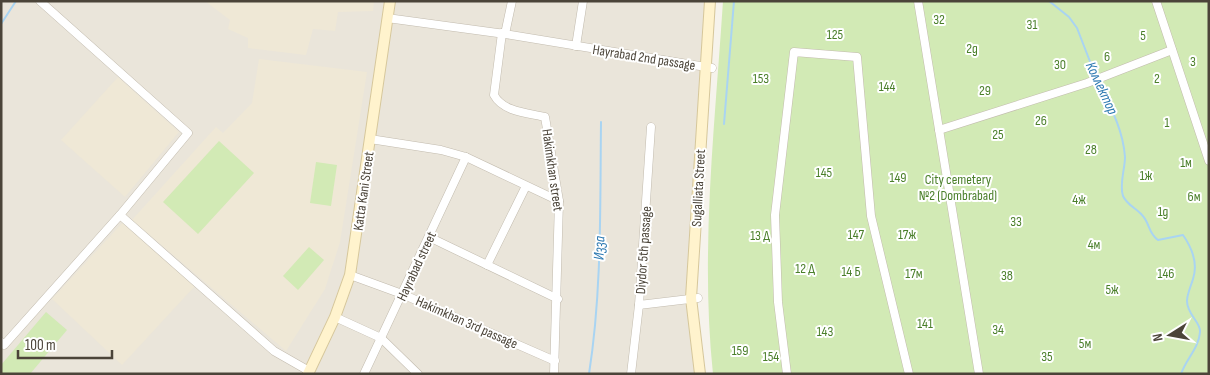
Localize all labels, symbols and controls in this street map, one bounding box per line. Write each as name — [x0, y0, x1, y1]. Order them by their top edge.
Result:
park label: 32 — [933, 11, 945, 28]
park label: 31 — [1027, 16, 1037, 33]
park label: 125 — [827, 26, 844, 43]
park label: 5 — [1140, 27, 1146, 44]
park label: 2д — [966, 40, 978, 57]
street label: Hayrаbаd 2nd passage — [591, 41, 697, 74]
park label: 6 — [1104, 48, 1110, 65]
park label: 3 — [1190, 53, 1196, 70]
park label: 30 — [1054, 56, 1066, 73]
water label: Коллектор — [1081, 59, 1122, 118]
park label: 153 — [753, 70, 769, 87]
park label: 2 — [1154, 70, 1160, 87]
park label: 144 — [879, 78, 895, 95]
park label: 29 — [979, 82, 991, 99]
park label: 26 — [1035, 112, 1047, 129]
park label: 1 — [1165, 114, 1170, 131]
park label: 25 — [992, 126, 1004, 143]
street label: Hakimkhаn street — [538, 128, 567, 212]
park label: 28 — [1085, 141, 1097, 158]
street label: Sugalliata Street — [688, 149, 709, 227]
street label: Katta Kani Street — [350, 150, 377, 232]
park label: 1м — [1180, 154, 1192, 171]
park label: 145 — [816, 164, 833, 181]
park label: 1ж — [1140, 167, 1153, 184]
park label: 149 — [890, 169, 906, 186]
park label: City cemetery №2 (Dombrabad) — [919, 171, 997, 204]
park label: 6м — [1188, 188, 1201, 205]
park label: 4ж — [1072, 191, 1086, 208]
park label: 1д — [1158, 203, 1168, 220]
street label: Diydor 5th passage — [632, 205, 655, 295]
park label: 33 — [1010, 213, 1022, 230]
park label: 147 — [848, 226, 865, 243]
park label: 17ж — [898, 226, 916, 243]
park label: 13 Д — [750, 227, 770, 244]
street label: Hayrabad street — [393, 229, 440, 304]
water label: Изза — [590, 236, 609, 260]
park label: 4м — [1088, 236, 1101, 253]
park label: 12 Д — [795, 260, 815, 277]
park label: 14 Б — [841, 263, 861, 280]
park label: 17м — [905, 265, 923, 282]
park label: 146 — [1158, 265, 1174, 282]
park label: 38 — [1001, 267, 1013, 284]
park label: 5ж — [1105, 281, 1119, 298]
street label: Hakimkhаn 3rd passage — [413, 292, 520, 353]
north arrow — [1145, 310, 1195, 360]
park label: 141 — [917, 315, 933, 332]
park label: 34 — [992, 321, 1004, 338]
park label: 143 — [817, 323, 833, 340]
scale bar — [18, 328, 111, 360]
text: N — [1149, 332, 1167, 343]
park label: 5м — [1079, 335, 1091, 352]
text: 100 m — [25, 336, 56, 355]
park label: 159 — [732, 342, 748, 359]
park label: 154 — [763, 348, 779, 365]
park label: 35 — [1041, 348, 1053, 365]

